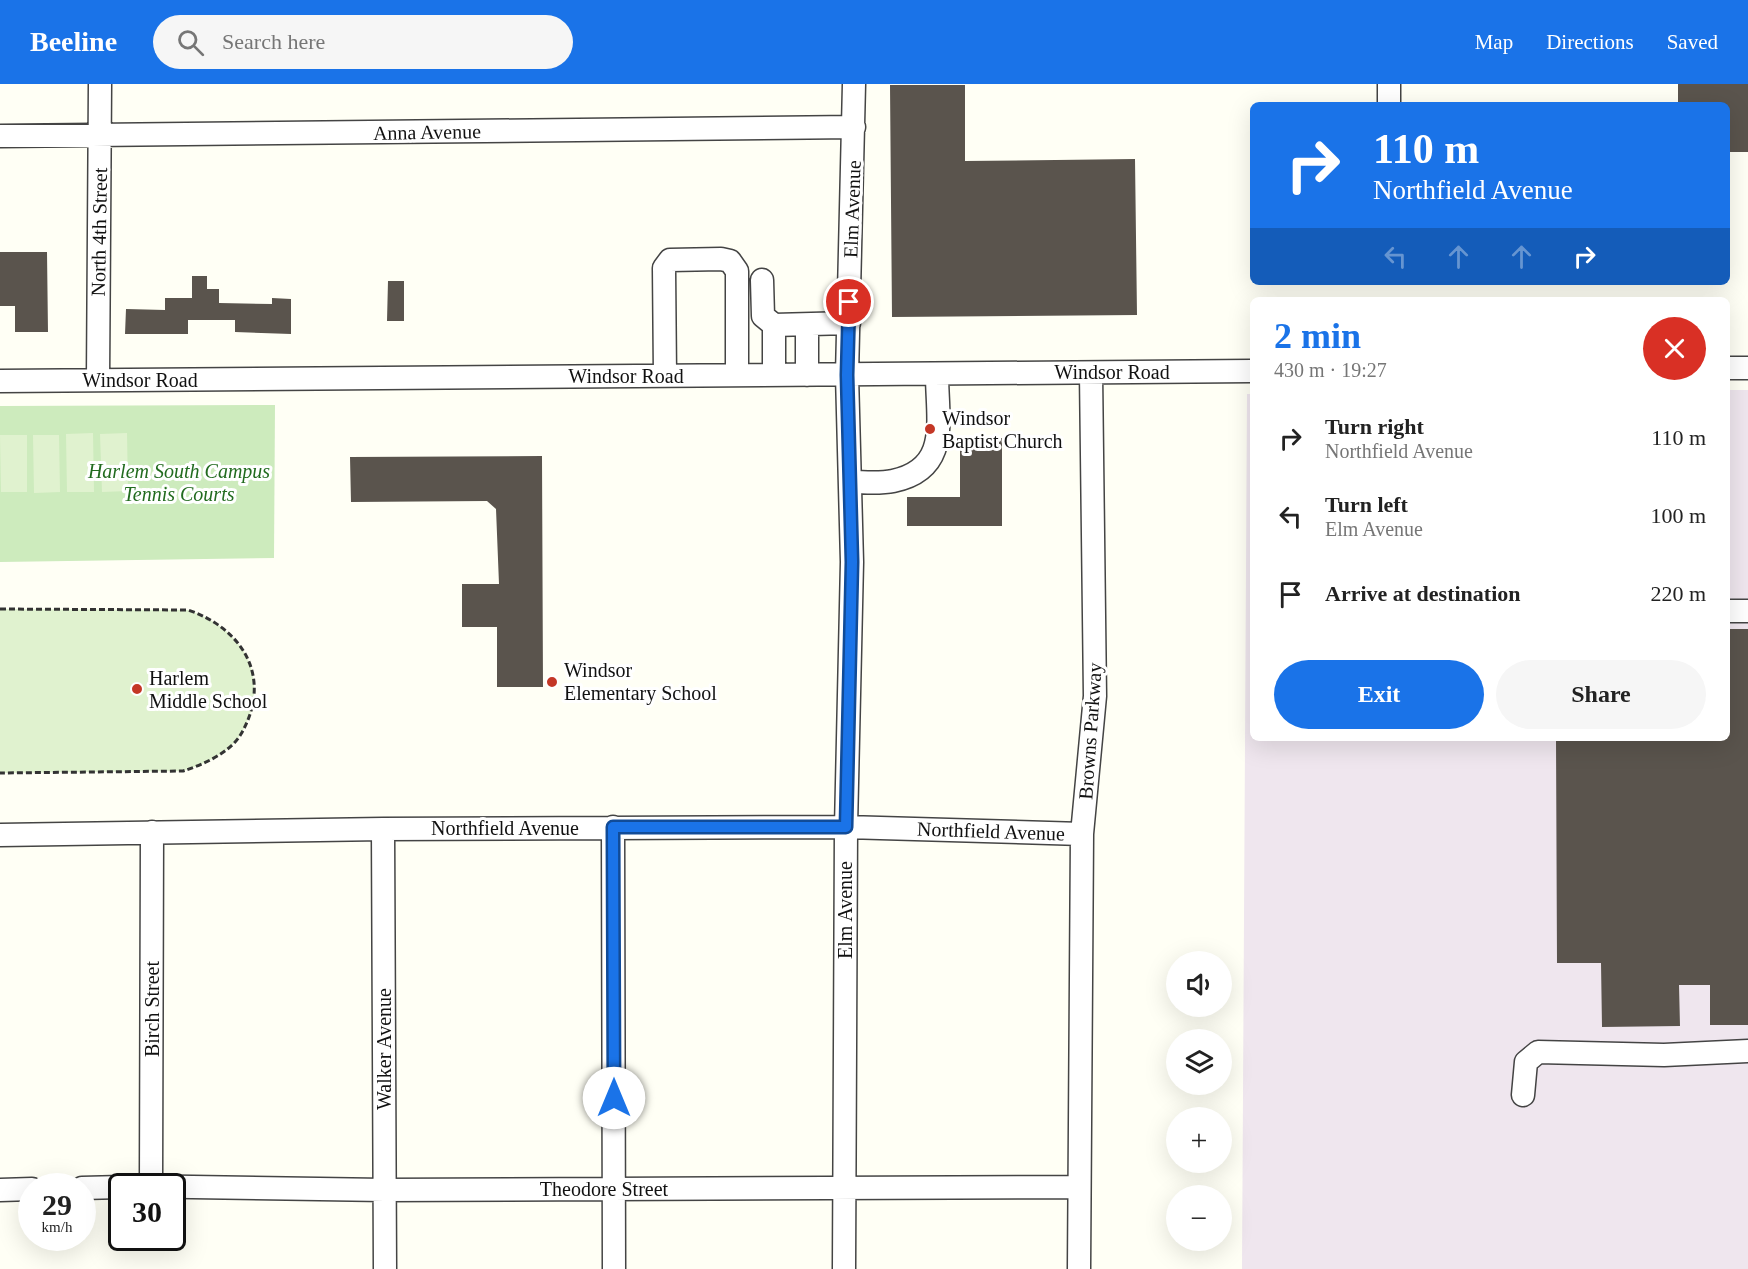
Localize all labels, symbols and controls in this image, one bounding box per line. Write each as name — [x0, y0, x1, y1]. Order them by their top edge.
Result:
search box — [153, 15, 573, 69]
text: Beeline — [30, 26, 117, 57]
icon: search — [174, 26, 207, 59]
text: Search here — [222, 29, 325, 54]
text: Map — [1475, 30, 1513, 54]
text: Directions — [1546, 30, 1634, 54]
text: Saved — [1667, 30, 1718, 54]
street label: Anna Avenue — [373, 120, 481, 144]
icon: right — [1274, 126, 1352, 204]
text: 110 m — [1373, 126, 1479, 172]
street label: Elm Avenue — [839, 160, 865, 258]
street label: North 4th Street — [87, 167, 111, 297]
text: Northfield Avenue — [1373, 175, 1573, 205]
icon: left — [1379, 240, 1412, 273]
icon: ahead — [1442, 240, 1475, 273]
icon: ahead — [1505, 240, 1538, 273]
icon: right — [1568, 240, 1601, 273]
pin — [823, 276, 874, 327]
icon: arrive — [832, 285, 865, 318]
text: 2 min — [1274, 316, 1361, 356]
button: close — [1643, 317, 1706, 380]
text: 430 m · 19:27 — [1274, 359, 1387, 381]
street label: Windsor Road — [1054, 361, 1170, 383]
street label: Windsor Road — [568, 365, 684, 387]
street label: Windsor Road — [82, 369, 198, 391]
place label: Windsor Baptist Church — [942, 407, 1063, 453]
text: Turn right — [1325, 414, 1424, 439]
marker: Windsor Baptist Church — [923, 422, 937, 436]
icon: right — [1274, 422, 1307, 455]
text: 110 m — [1651, 425, 1706, 450]
text: Northfield Avenue — [1325, 440, 1473, 462]
park label: Harlem South Campus Tennis Courts — [87, 460, 270, 505]
text: Turn left — [1325, 492, 1408, 517]
icon: left — [1274, 500, 1307, 533]
text: 100 m — [1650, 503, 1706, 528]
text: Elm Avenue — [1325, 518, 1423, 540]
icon: arrive — [1274, 578, 1307, 611]
text: Arrive at destination — [1325, 581, 1521, 606]
text: 220 m — [1650, 581, 1706, 606]
place label: Windsor Elementary School — [564, 659, 717, 705]
button: Exit — [1274, 660, 1484, 729]
button: Share — [1496, 660, 1706, 729]
street label: Browns Parkway — [1074, 662, 1107, 800]
place label: Harlem Middle School — [149, 667, 268, 712]
marker: Windsor Elementary School — [545, 675, 559, 689]
marker: Harlem Middle School — [130, 682, 144, 696]
street label: Northfield Avenue — [431, 817, 579, 839]
street label: Northfield Avenue — [917, 817, 1065, 845]
street label: Elm Avenue — [834, 861, 856, 959]
map controls — [1166, 951, 1232, 1251]
button: sound — [1166, 951, 1232, 1017]
street label: Birch Street — [141, 961, 163, 1057]
street label: Walker Avenue — [373, 988, 395, 1110]
button: layers — [1166, 1029, 1232, 1095]
position arrow — [582, 1066, 646, 1130]
button: + — [1166, 1107, 1232, 1173]
speed limit sign: 30 — [108, 1173, 186, 1251]
street label: Theodore Street — [540, 1178, 669, 1200]
button: − — [1166, 1185, 1232, 1251]
text: 29 — [42, 1188, 72, 1221]
text: km/h — [42, 1219, 72, 1235]

